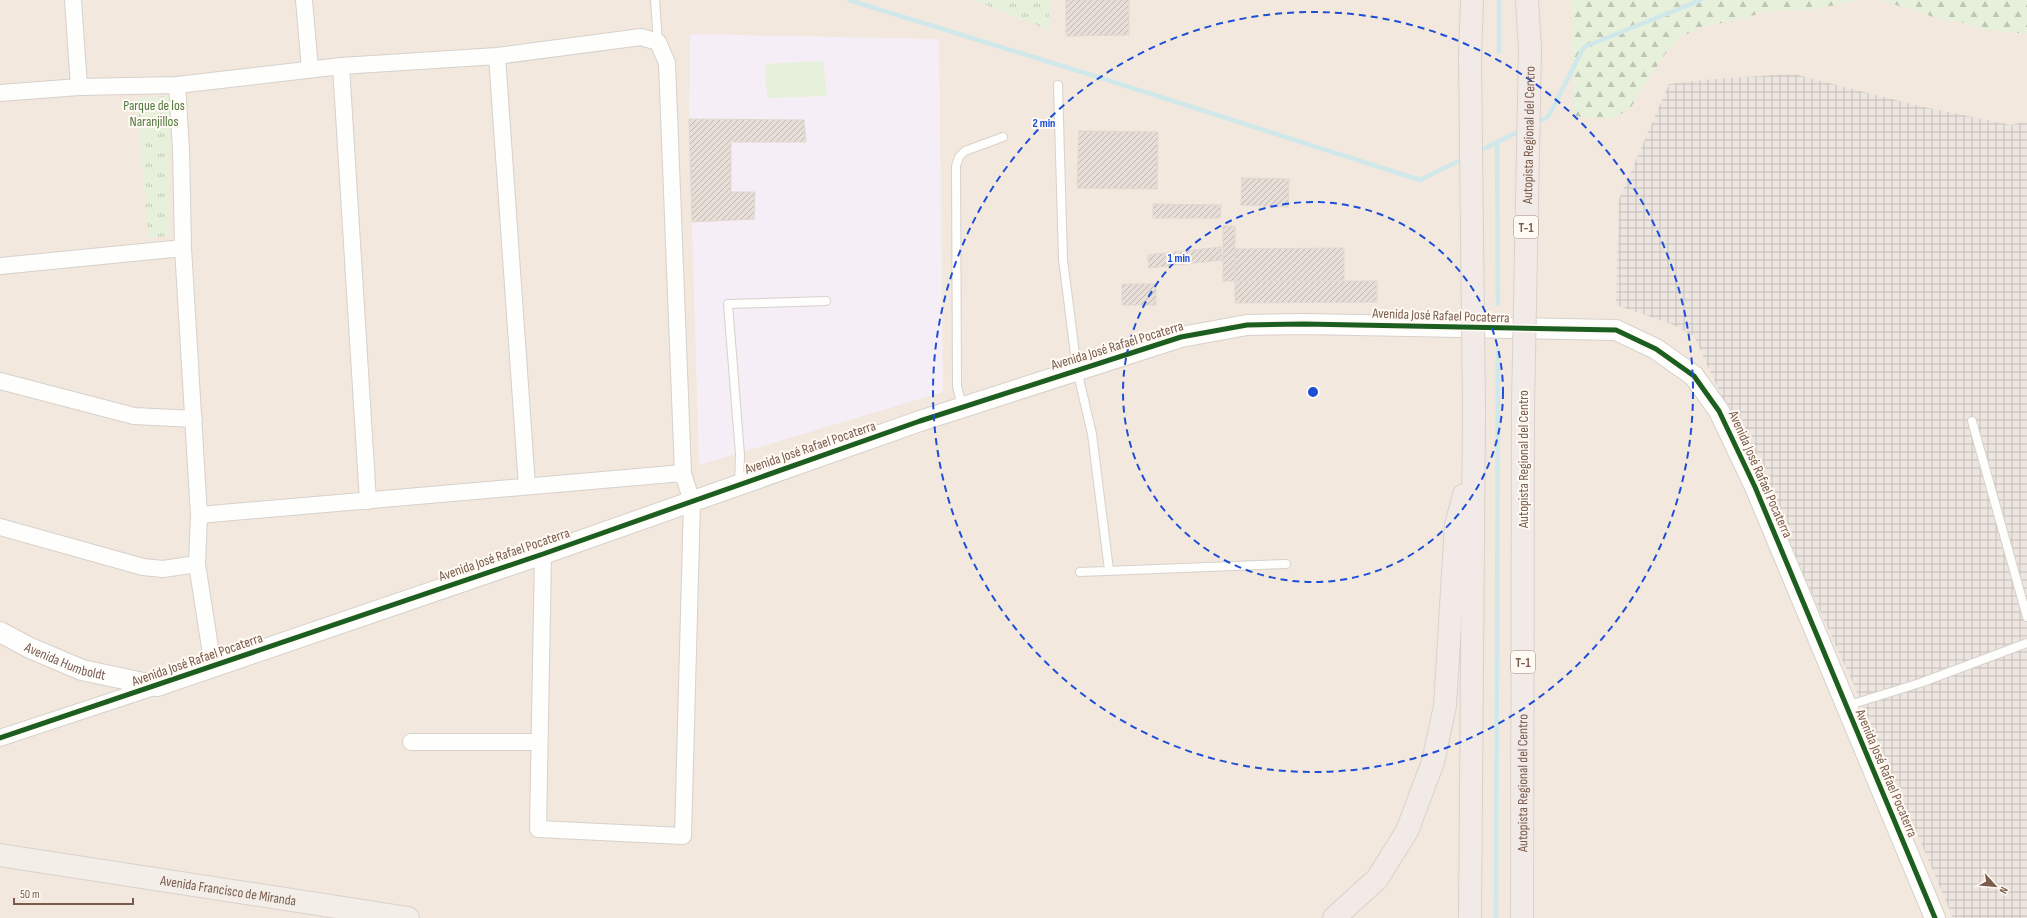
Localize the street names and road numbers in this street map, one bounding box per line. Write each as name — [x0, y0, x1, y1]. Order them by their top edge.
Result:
street label: Autopista Regional del Centro — [1519, 66, 1539, 205]
road number: T-1 — [1514, 216, 1538, 238]
street label: Avenida José Rafael Pocaterra — [1371, 305, 1510, 326]
street label: Avenida José Rafael Pocaterra — [1048, 317, 1185, 374]
street label: Autopista Regional del Centro — [1515, 390, 1532, 529]
street label: Avenida José Rafael Pocaterra — [1724, 407, 1796, 540]
street label: Avenida José Rafael Pocaterra — [742, 417, 878, 478]
street label: Avenida José Rafael Pocaterra — [436, 524, 572, 585]
street label: Avenida José Rafael Pocaterra — [129, 629, 265, 690]
street label: Avenida Humboldt — [21, 638, 107, 684]
road number: T-1 — [1511, 651, 1535, 673]
street label: Avenida José Rafael Pocaterra — [1851, 706, 1921, 840]
street label: Autopista Regional del Centro — [1514, 714, 1531, 853]
street label: Avenida Francisco de Miranda — [158, 872, 297, 910]

